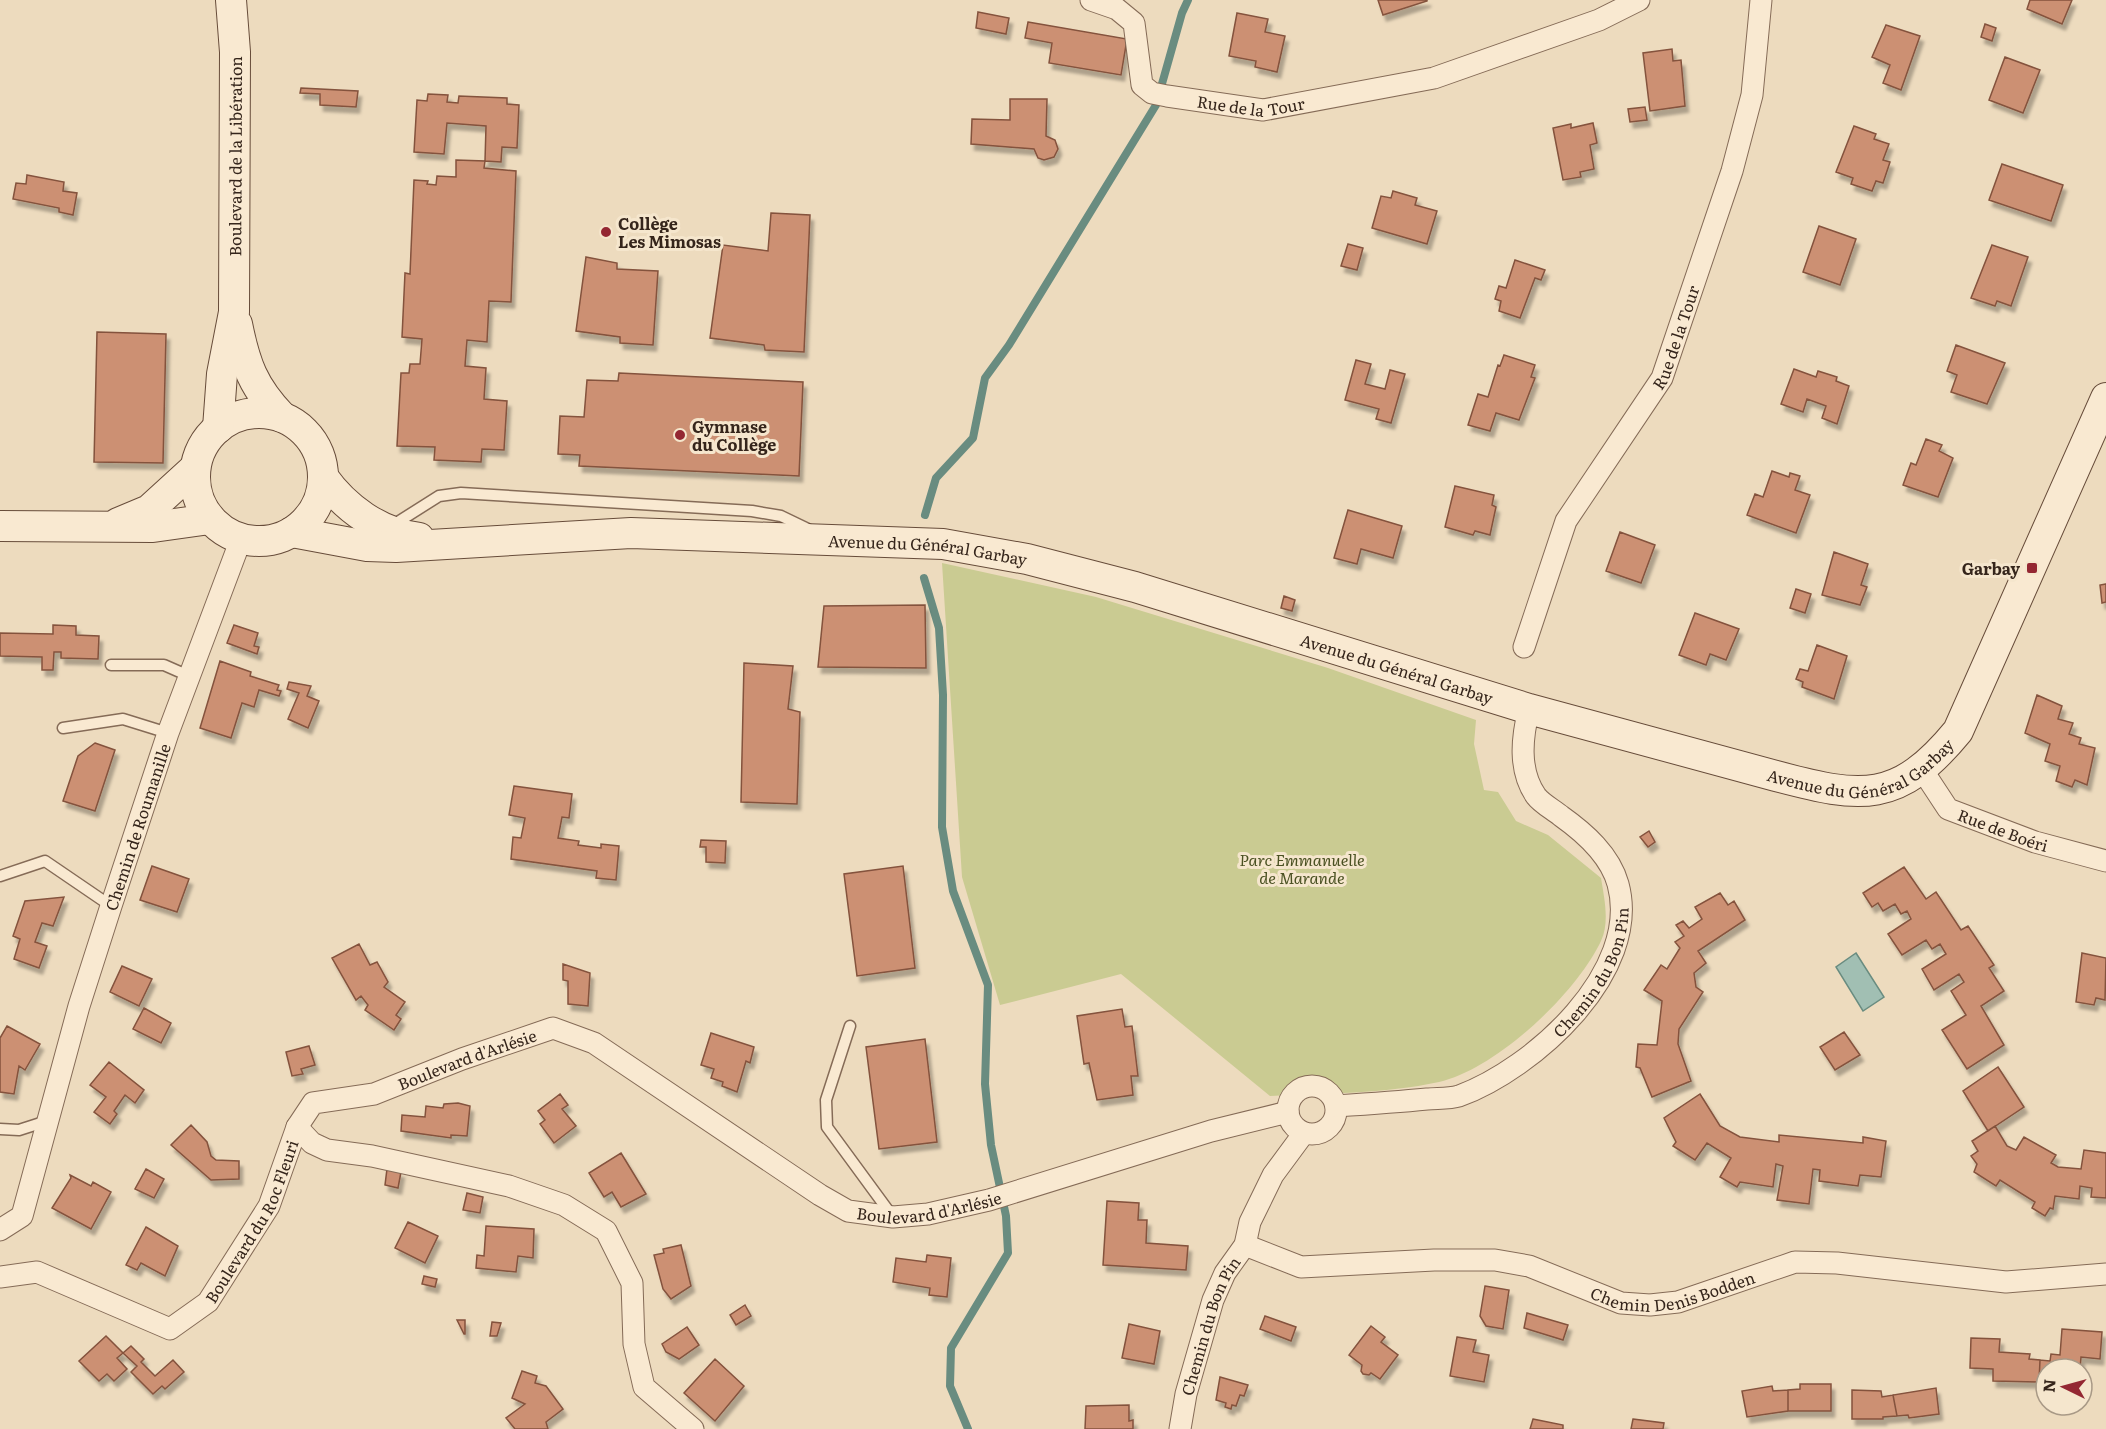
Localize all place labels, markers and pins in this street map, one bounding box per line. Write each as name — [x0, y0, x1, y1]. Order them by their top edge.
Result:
place label: Collège Les Mimosas — [618, 211, 721, 253]
marker: Collège Les Mimosas — [599, 225, 613, 239]
place label: Gymnase du Collège — [692, 414, 776, 456]
marker: Gymnase du Collège — [673, 428, 687, 442]
place label: Garbay — [1962, 556, 2020, 580]
marker: Garbay — [2025, 561, 2039, 575]

